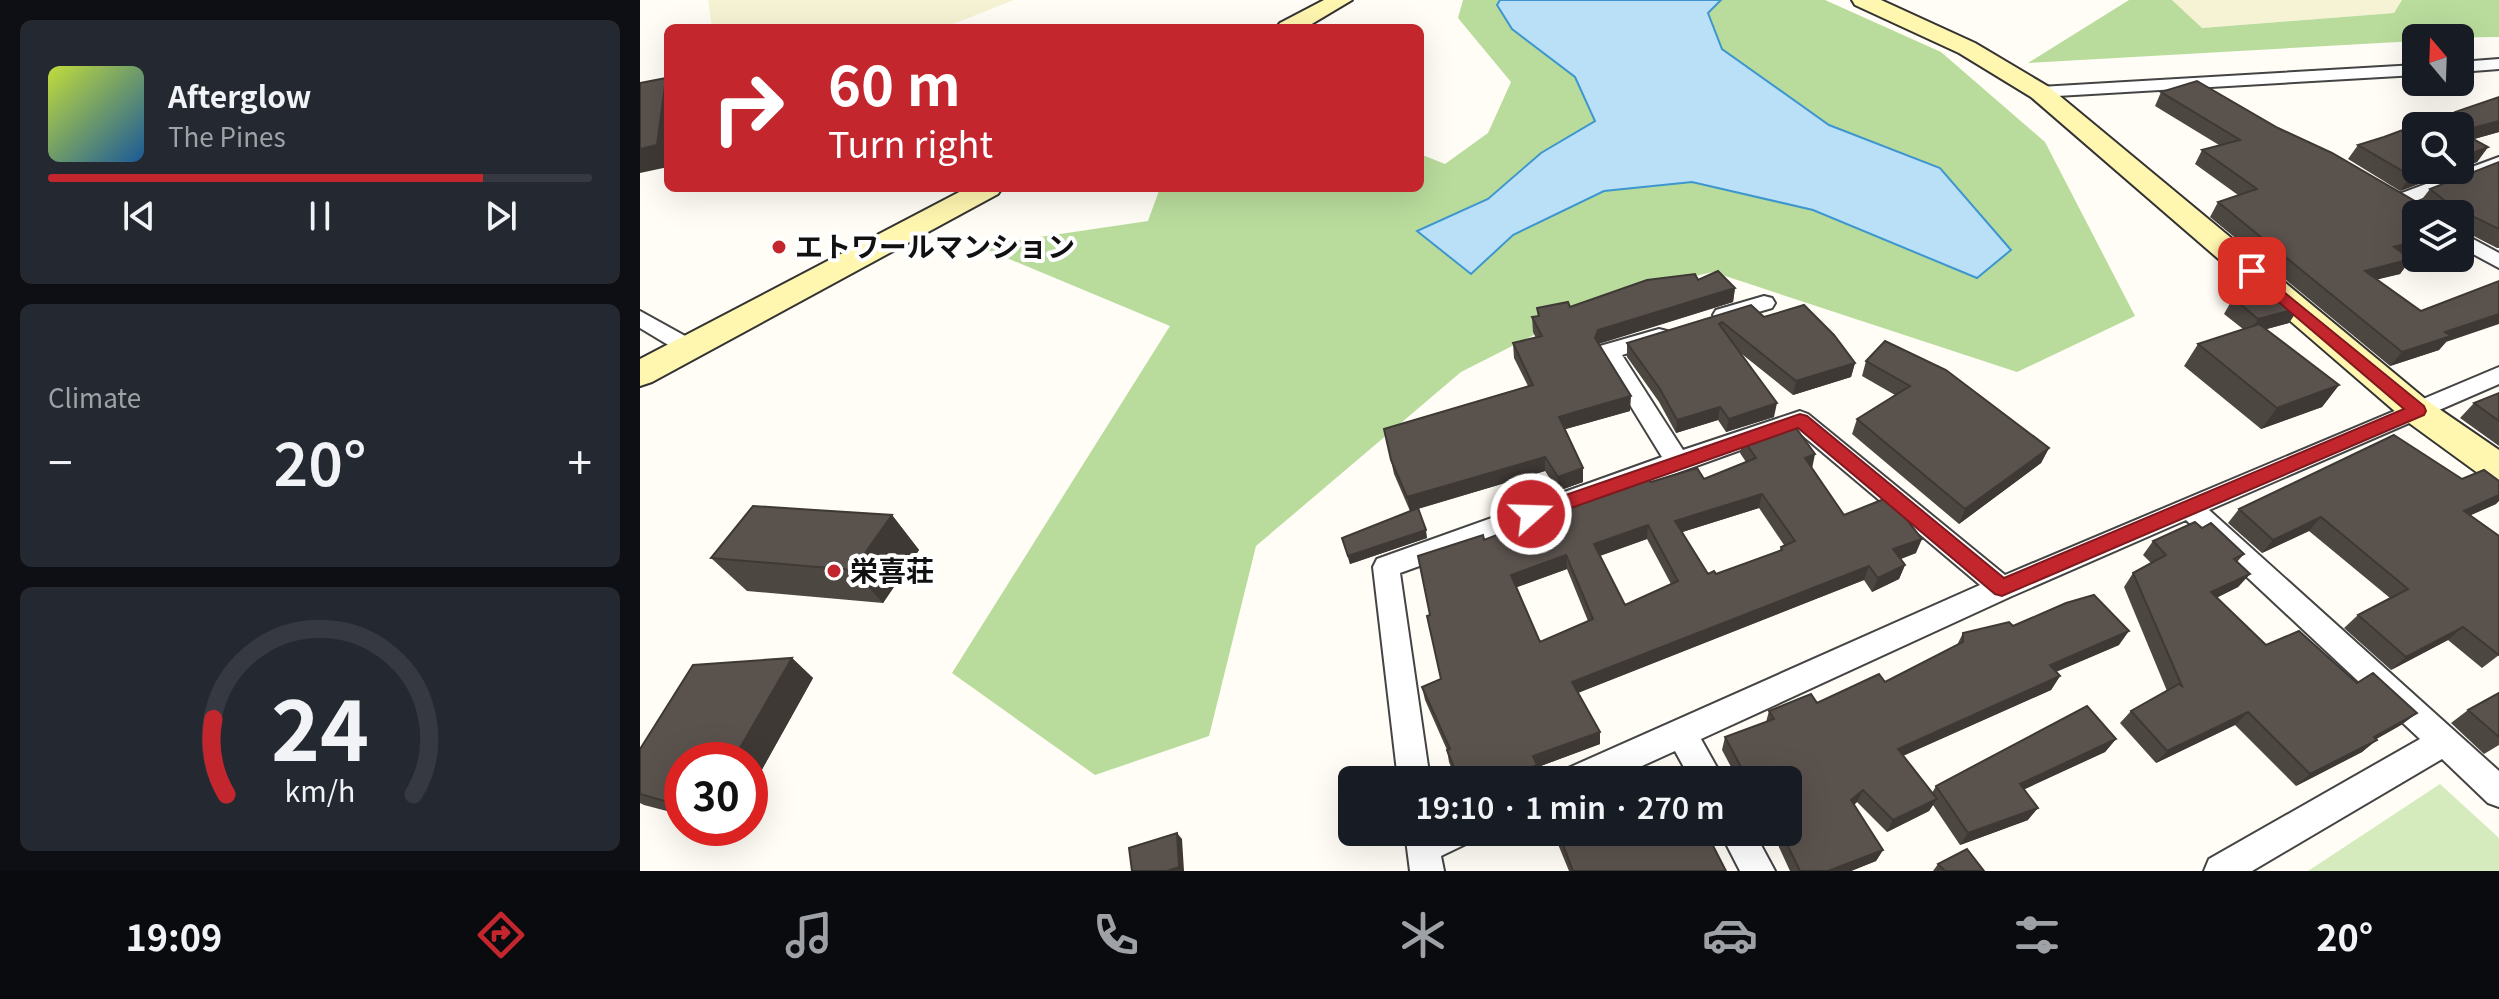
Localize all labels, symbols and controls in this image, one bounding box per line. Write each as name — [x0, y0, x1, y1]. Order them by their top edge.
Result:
north arrow — [2402, 24, 2474, 96]
map controls — [2402, 24, 2474, 272]
text: 60 m — [828, 41, 961, 122]
icon: right — [696, 56, 800, 160]
text: Afterglow — [168, 73, 311, 117]
button: search — [2402, 112, 2474, 184]
text: Turn right — [828, 116, 993, 168]
text: The Pines — [168, 117, 286, 154]
icon: previous — [117, 194, 161, 238]
icon: pause — [298, 194, 342, 238]
icon: next — [479, 194, 523, 238]
button: layers — [2402, 200, 2474, 272]
place label: エトワールマンション — [795, 225, 1075, 265]
pin — [2218, 237, 2286, 305]
marker: エトワールマンション — [770, 238, 788, 256]
icon: arrive — [2230, 249, 2274, 293]
text: Climate — [48, 378, 141, 415]
text: 20° — [273, 416, 367, 503]
text: − — [48, 428, 72, 492]
text: + — [568, 428, 592, 492]
position arrow — [1489, 472, 1573, 556]
place label: 栄喜荘 — [850, 549, 934, 589]
marker: 栄喜荘 — [825, 562, 843, 580]
text: 24 — [271, 664, 369, 785]
speed limit sign: 30 — [664, 742, 768, 846]
text: km/h — [285, 769, 355, 810]
text: 19:10 · 1 min · 270 m — [1415, 784, 1725, 828]
icon: directions — [473, 907, 529, 963]
icon: music — [781, 907, 837, 963]
icon: phone — [1088, 907, 1144, 963]
icon: climate — [1395, 907, 1451, 963]
icon: car — [1702, 907, 1758, 963]
icon: filters — [2009, 907, 2065, 963]
text: 19:09 — [126, 909, 222, 961]
text: 20° — [2316, 909, 2373, 961]

